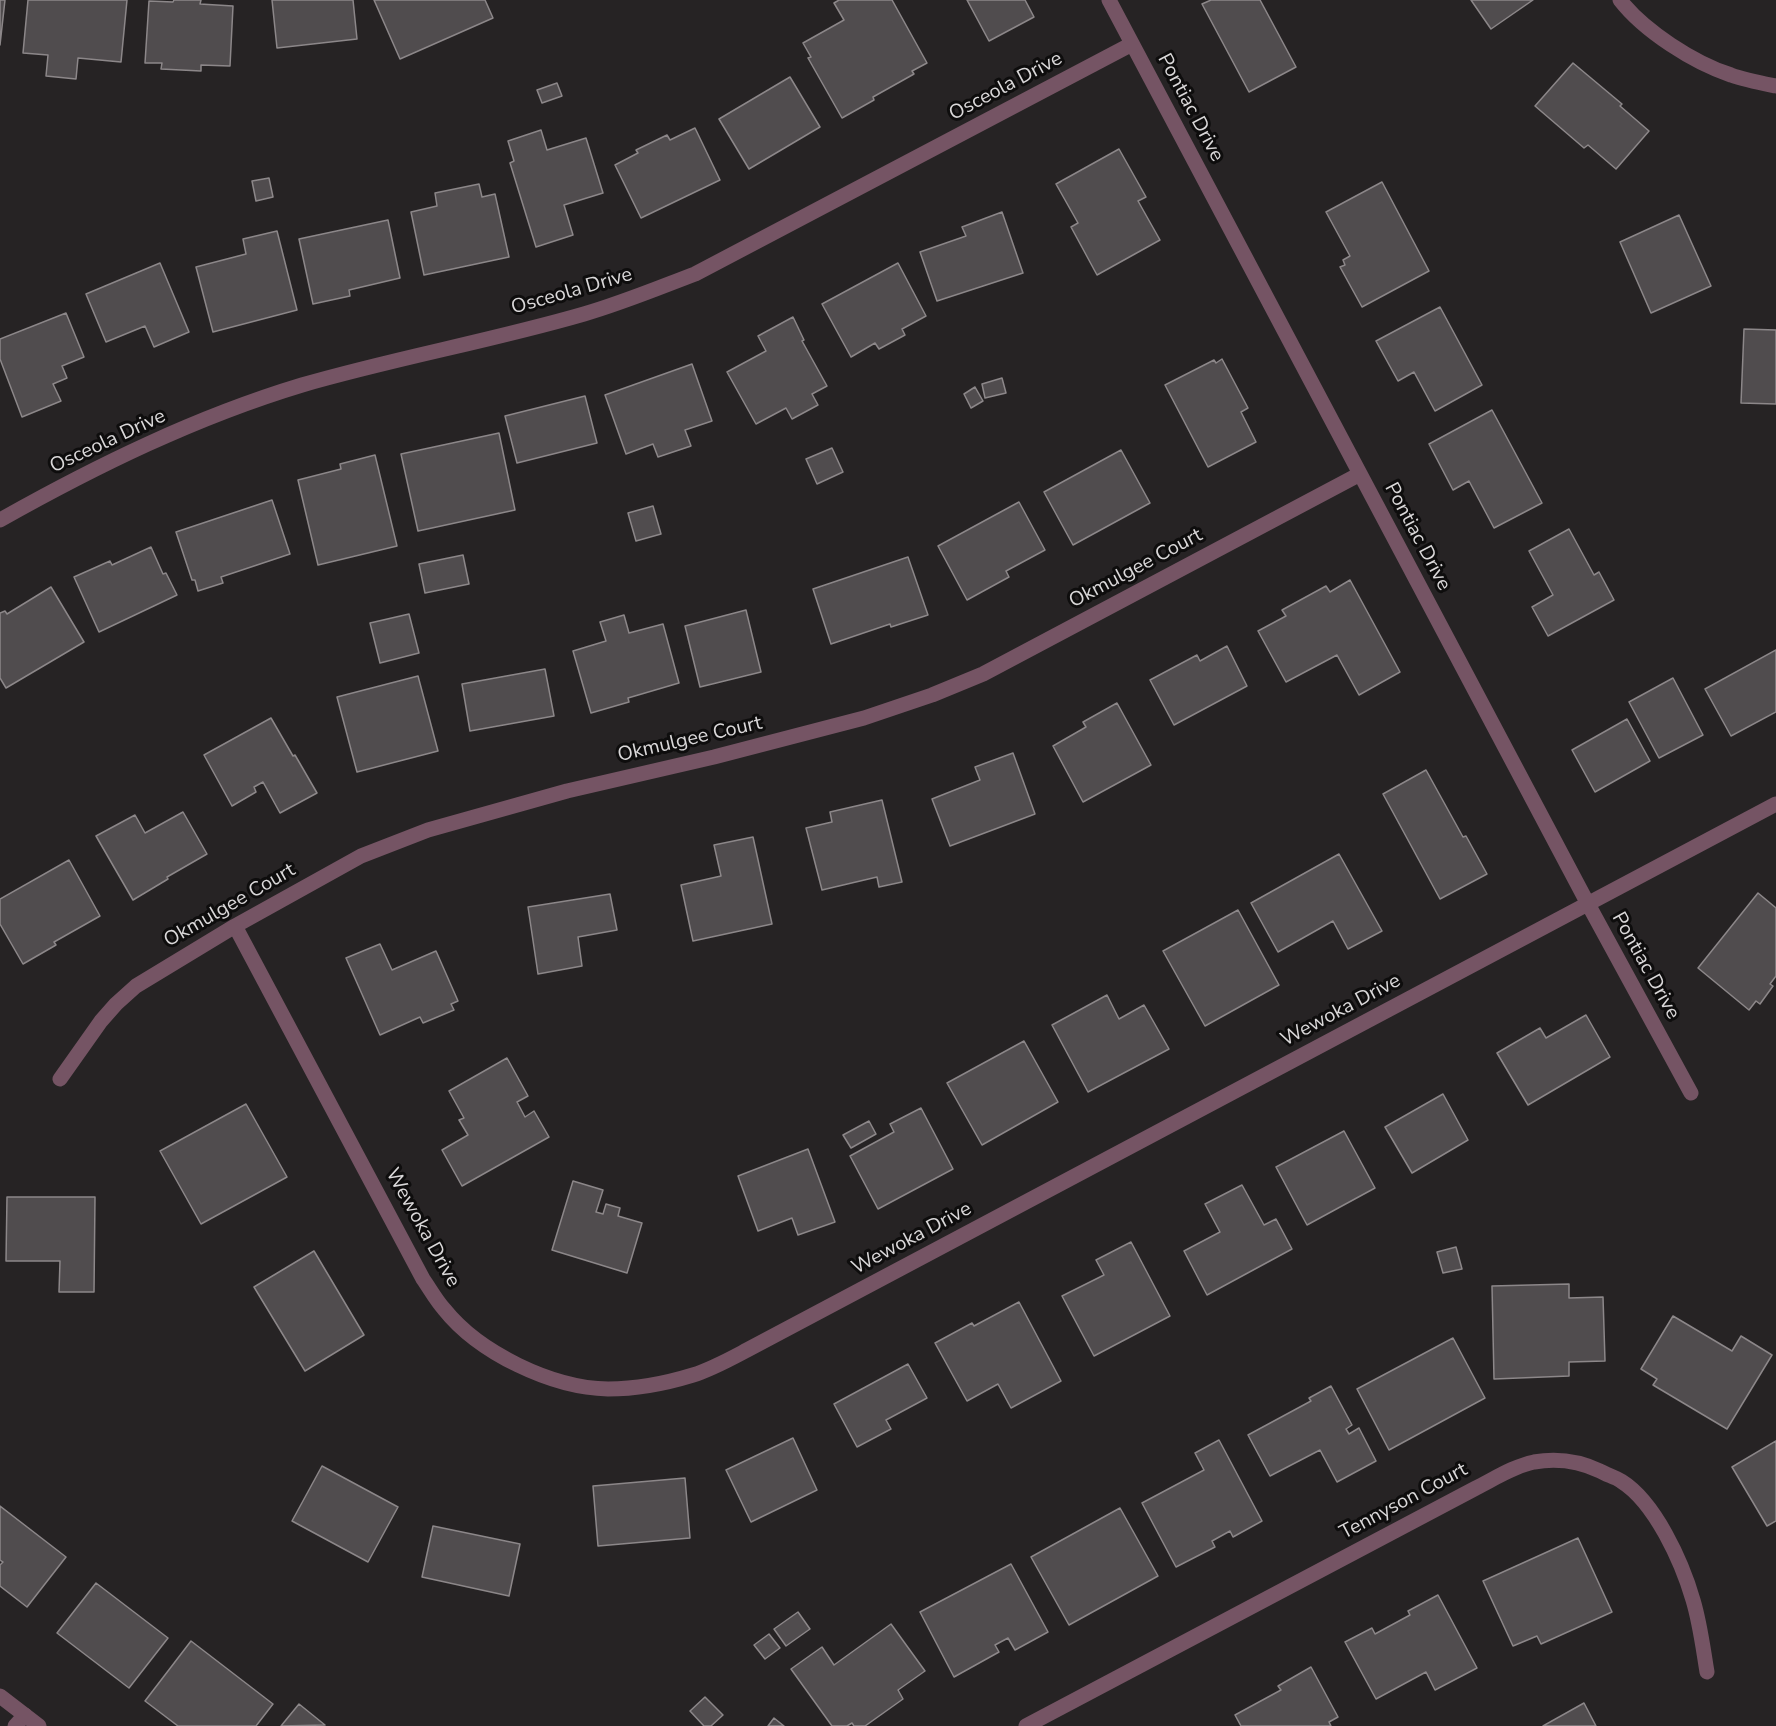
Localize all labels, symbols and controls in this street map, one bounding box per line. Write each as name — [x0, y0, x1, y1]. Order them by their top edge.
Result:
street label: Osceola Drive — [945, 47, 1067, 127]
street label: Pontiac Drive — [1152, 50, 1228, 166]
street label: Osceola Drive — [509, 263, 635, 321]
street label: Osceola Drive — [46, 405, 170, 479]
street label: Pontiac Drive — [1379, 479, 1455, 595]
street label: Okmulgee Court — [1065, 524, 1207, 614]
street label: Okmulgee Court — [615, 712, 765, 768]
street label: Okmulgee Court — [160, 859, 300, 953]
street label: Pontiac Drive — [1606, 908, 1684, 1024]
street label: Wewoka Drive — [1277, 969, 1405, 1053]
street label: Wewoka Drive — [379, 1164, 465, 1292]
street label: Wewoka Drive — [848, 1197, 976, 1281]
street label: Tennyson Court — [1336, 1458, 1472, 1546]

